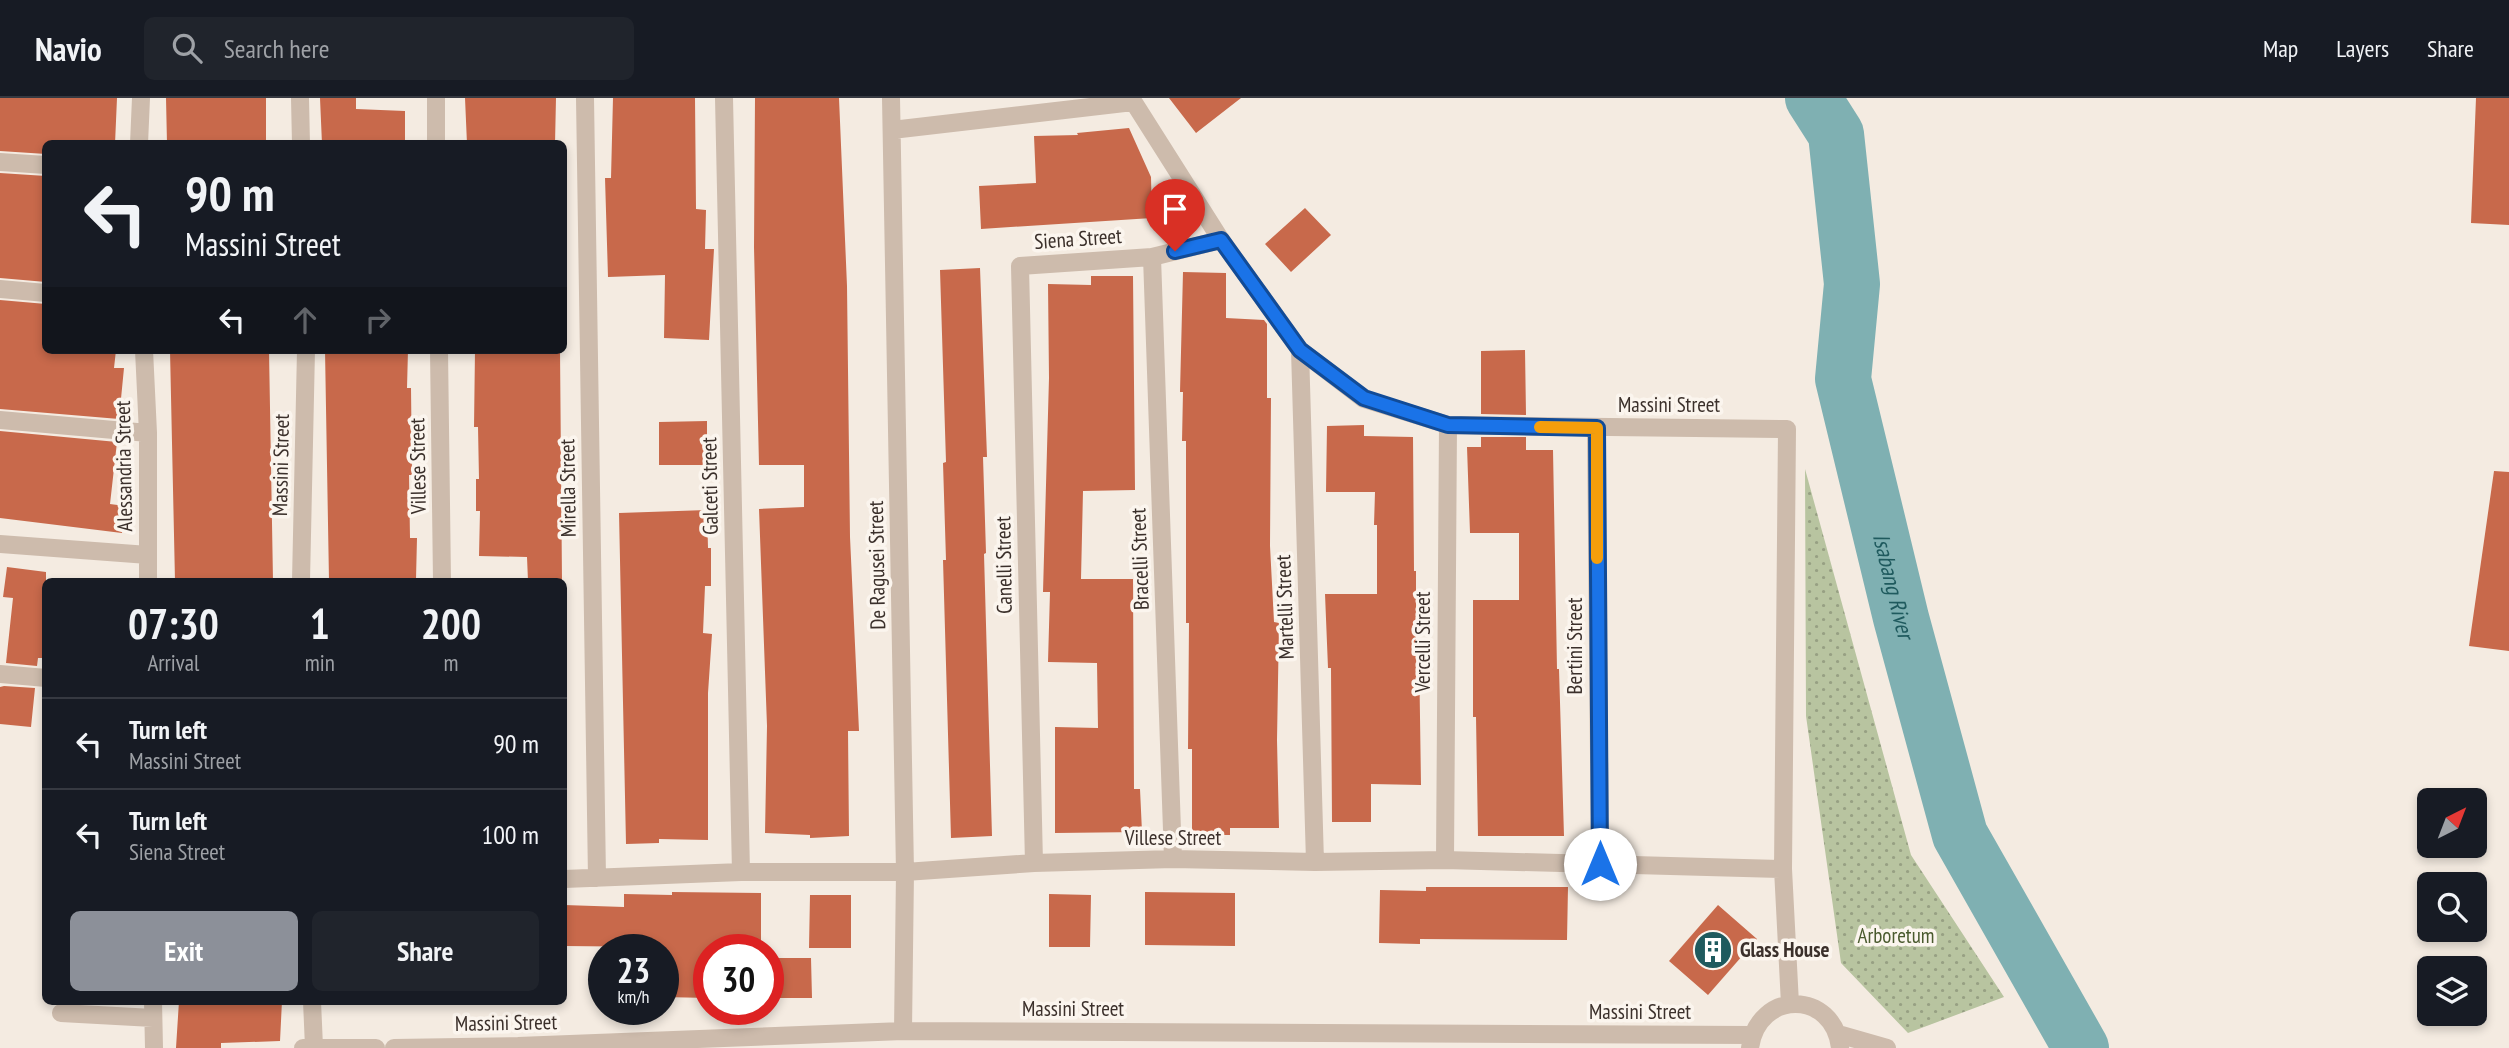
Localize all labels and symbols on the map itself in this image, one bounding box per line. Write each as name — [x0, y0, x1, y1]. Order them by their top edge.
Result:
pin — [1145, 179, 1205, 251]
street label: Siena Street — [1033, 222, 1123, 255]
street label: Massini Street — [1618, 391, 1720, 418]
street label: Alessandria Street — [109, 400, 138, 532]
street label: Massini Street — [266, 413, 295, 516]
street label: Villese Street — [403, 417, 432, 515]
street label: Galceti Street — [695, 437, 724, 535]
street label: Mirella Street — [553, 438, 582, 537]
street label: De Ragusei Street — [862, 500, 891, 630]
street label: Bracelli Street — [1124, 507, 1155, 611]
street label: Canelli Street — [989, 516, 1018, 614]
water label: Isabang River — [1867, 530, 1922, 645]
street label: Martelli Street — [1269, 554, 1300, 660]
street label: Vercelli Street — [1409, 591, 1436, 694]
street label: Bertini Street — [1561, 597, 1588, 694]
north arrow — [2417, 788, 2487, 858]
street label: Villese Street — [1124, 824, 1221, 851]
position arrow — [1563, 827, 1637, 901]
park label: Arboretum — [1858, 922, 1934, 949]
building icon: Glass House — [1692, 929, 1734, 971]
speed limit sign: 30 — [693, 934, 784, 1025]
place label: Glass House — [1740, 936, 1830, 963]
street label: Massini Street — [1022, 995, 1124, 1022]
street label: Massini Street — [1589, 998, 1691, 1025]
street label: Massini Street — [455, 1008, 558, 1037]

